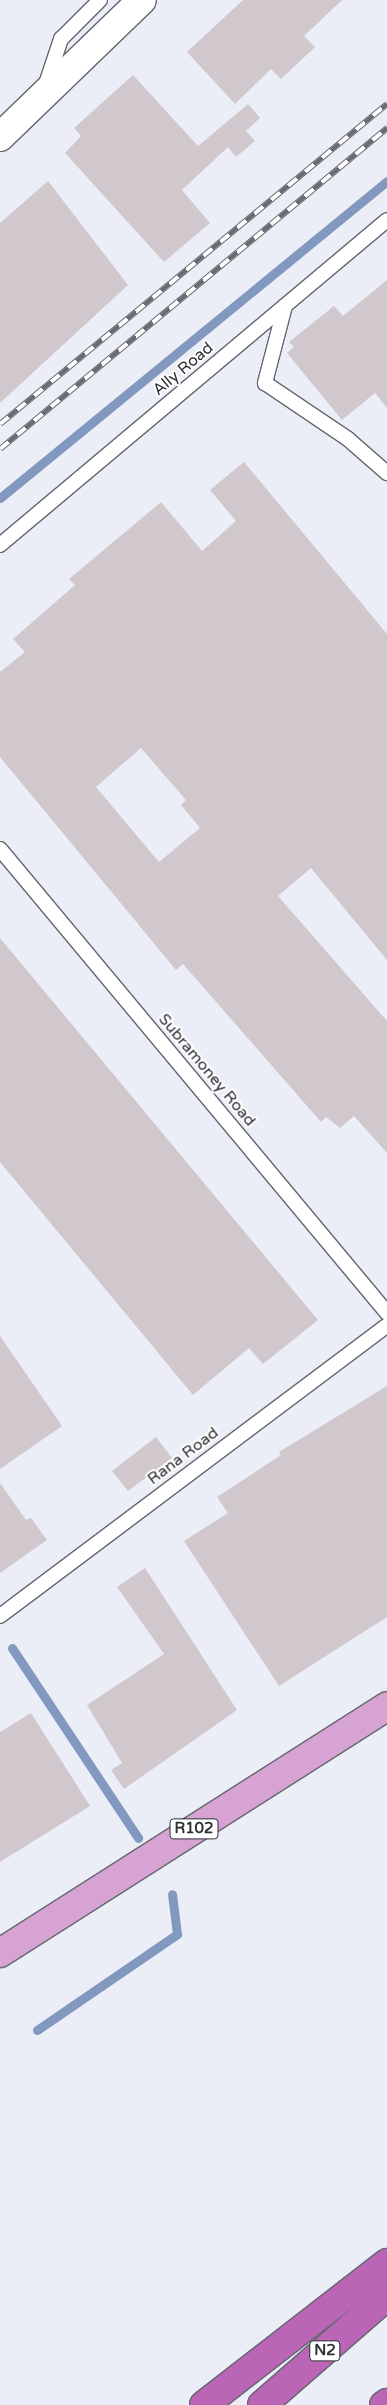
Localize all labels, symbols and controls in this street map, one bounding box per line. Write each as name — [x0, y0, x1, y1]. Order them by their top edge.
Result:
street label: Ally Road — [149, 338, 217, 400]
street label: Subramoney Road — [154, 1010, 260, 1130]
street label: Rana Road — [144, 1423, 222, 1489]
road number: R102 — [169, 1816, 219, 1842]
road number: N2 — [309, 2338, 341, 2364]

